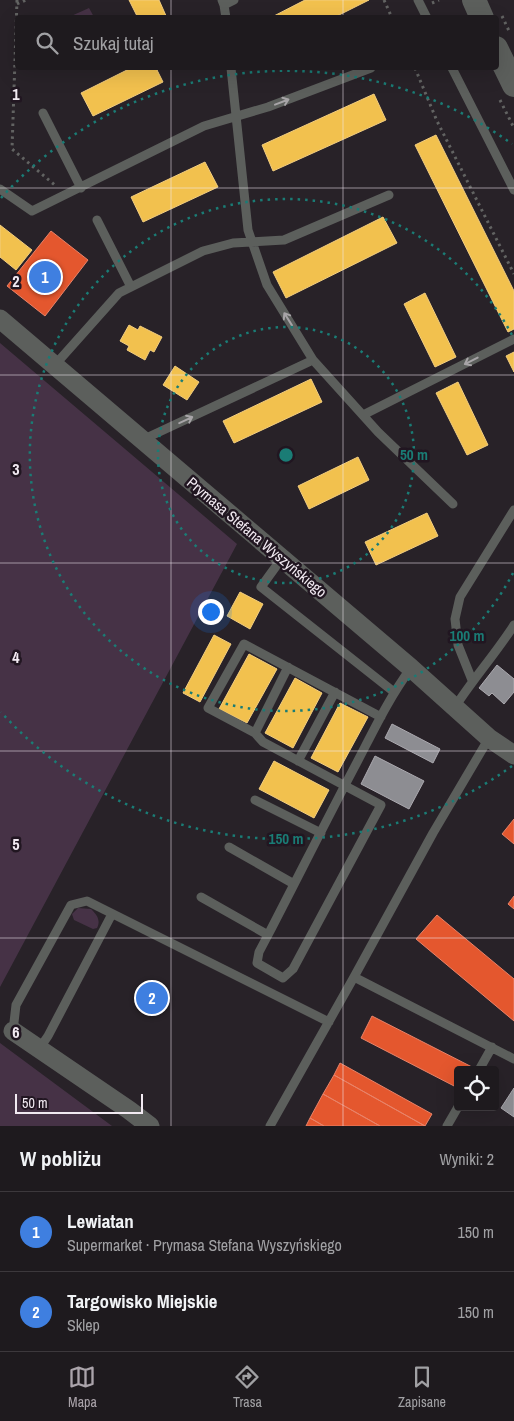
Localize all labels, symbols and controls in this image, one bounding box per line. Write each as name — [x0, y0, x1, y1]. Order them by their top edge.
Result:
search box — [15, 15, 499, 70]
icon: search — [33, 29, 61, 57]
text: Szukaj tutaj — [73, 30, 154, 56]
text: 1 — [12, 83, 20, 105]
one-way arrow — [274, 97, 290, 106]
pin: 1 — [29, 258, 61, 296]
text: 2 — [12, 270, 20, 292]
one-way arrow — [282, 312, 292, 326]
one-way arrow — [463, 356, 478, 366]
one-way arrow — [178, 414, 193, 424]
text: 50 m — [400, 444, 428, 465]
centre of rings — [277, 446, 295, 464]
text: 3 — [12, 458, 20, 480]
street label: Prymasa Stefana Wyszyńskiego — [182, 472, 332, 602]
your location — [198, 599, 224, 625]
text: 100 m — [450, 625, 484, 646]
text: 4 — [12, 646, 20, 668]
text: 150 m — [269, 828, 303, 849]
text: 5 — [12, 833, 20, 855]
pin: 2 — [136, 979, 168, 1017]
text: 6 — [12, 1021, 20, 1043]
map controls — [454, 1066, 499, 1111]
button: locate — [454, 1066, 499, 1111]
scale bar — [15, 1091, 142, 1114]
text: 50 m — [22, 1094, 48, 1112]
text: W pobliżu — [20, 1144, 101, 1173]
text: Wyniki: 2 — [439, 1148, 494, 1170]
text: Lewiatan — [67, 1208, 134, 1234]
text: 1 — [32, 1221, 40, 1243]
text: 150 m — [458, 1221, 494, 1243]
text: Supermarket · Prymasa Stefana Wyszyńskiego — [67, 1234, 342, 1256]
text: Targowisko Miejskie — [67, 1288, 217, 1314]
text: 2 — [32, 1301, 40, 1323]
text: 150 m — [458, 1301, 494, 1323]
text: Sklep — [67, 1314, 100, 1336]
tab: Mapa — [68, 1363, 97, 1411]
tab: Trasa — [233, 1363, 262, 1411]
tab: Zapisane — [398, 1363, 446, 1411]

